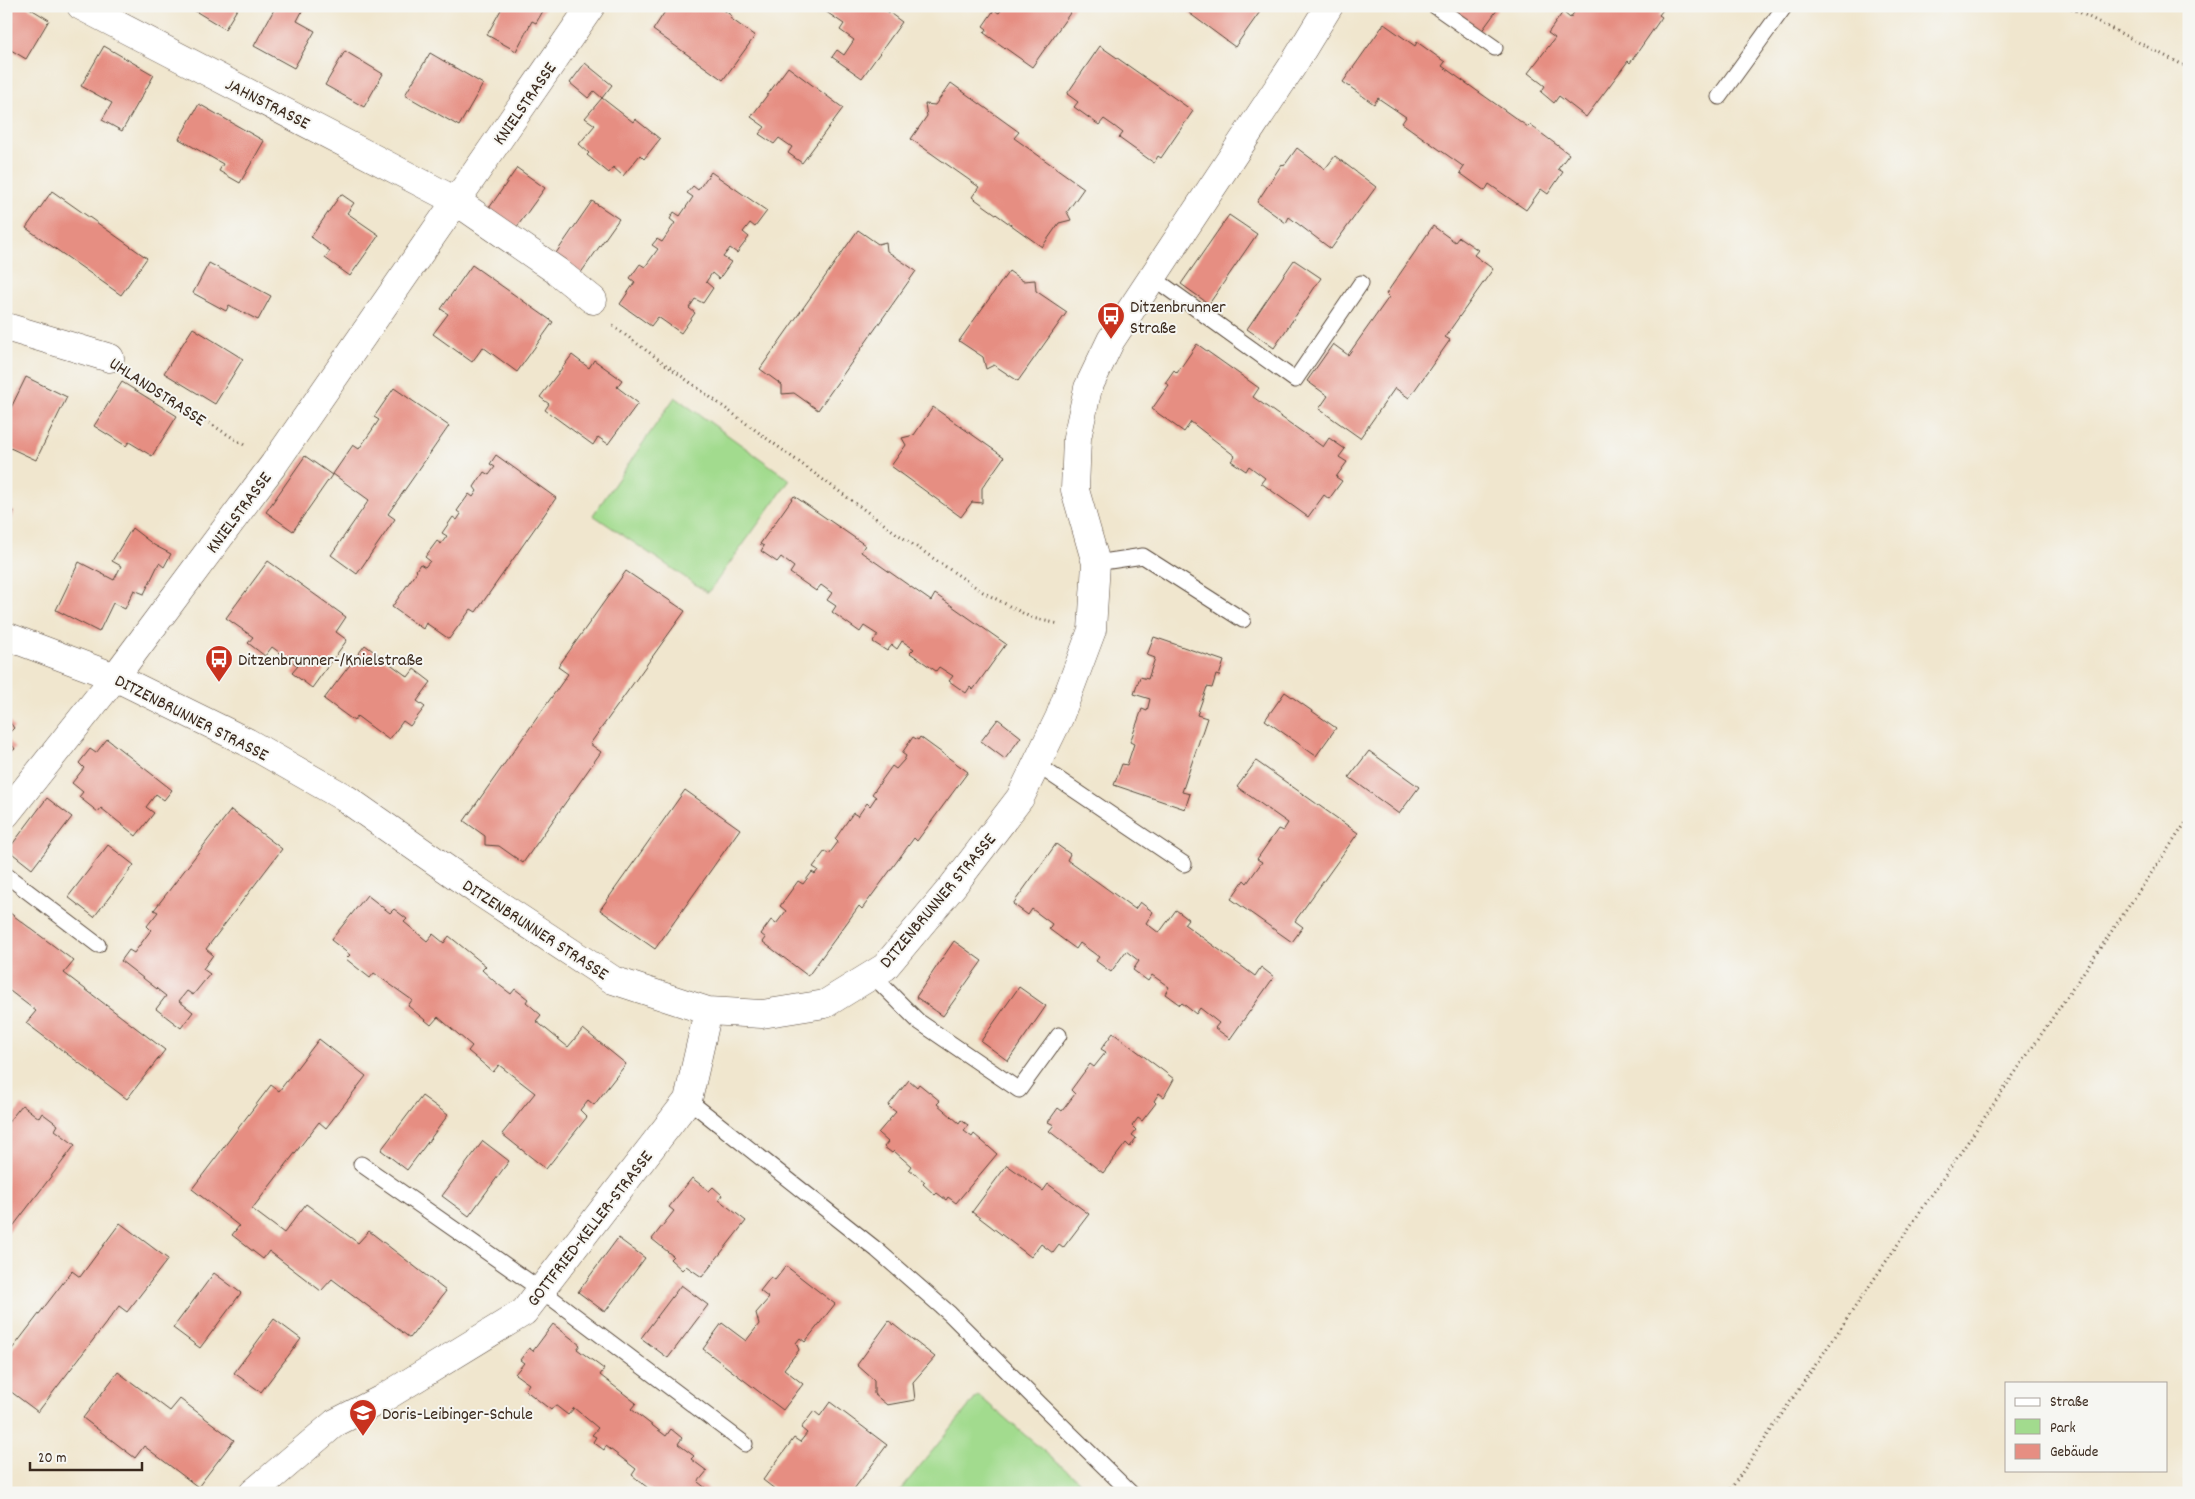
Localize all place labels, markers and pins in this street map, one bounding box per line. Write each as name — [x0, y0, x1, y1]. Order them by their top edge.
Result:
place label: Ditzenbrunner Straße — [1130, 296, 1226, 342]
bus stop icon: Ditzenbrunner Straße — [1096, 301, 1126, 340]
bus stop icon: Ditzenbrunner-/Knielstraße — [204, 644, 234, 683]
place label: Ditzenbrunner-/Knielstraße — [238, 649, 423, 674]
school or university icon: Doris-Leibinger-Schule — [348, 1398, 378, 1437]
place label: Doris-Leibinger-Schule — [382, 1403, 533, 1428]

